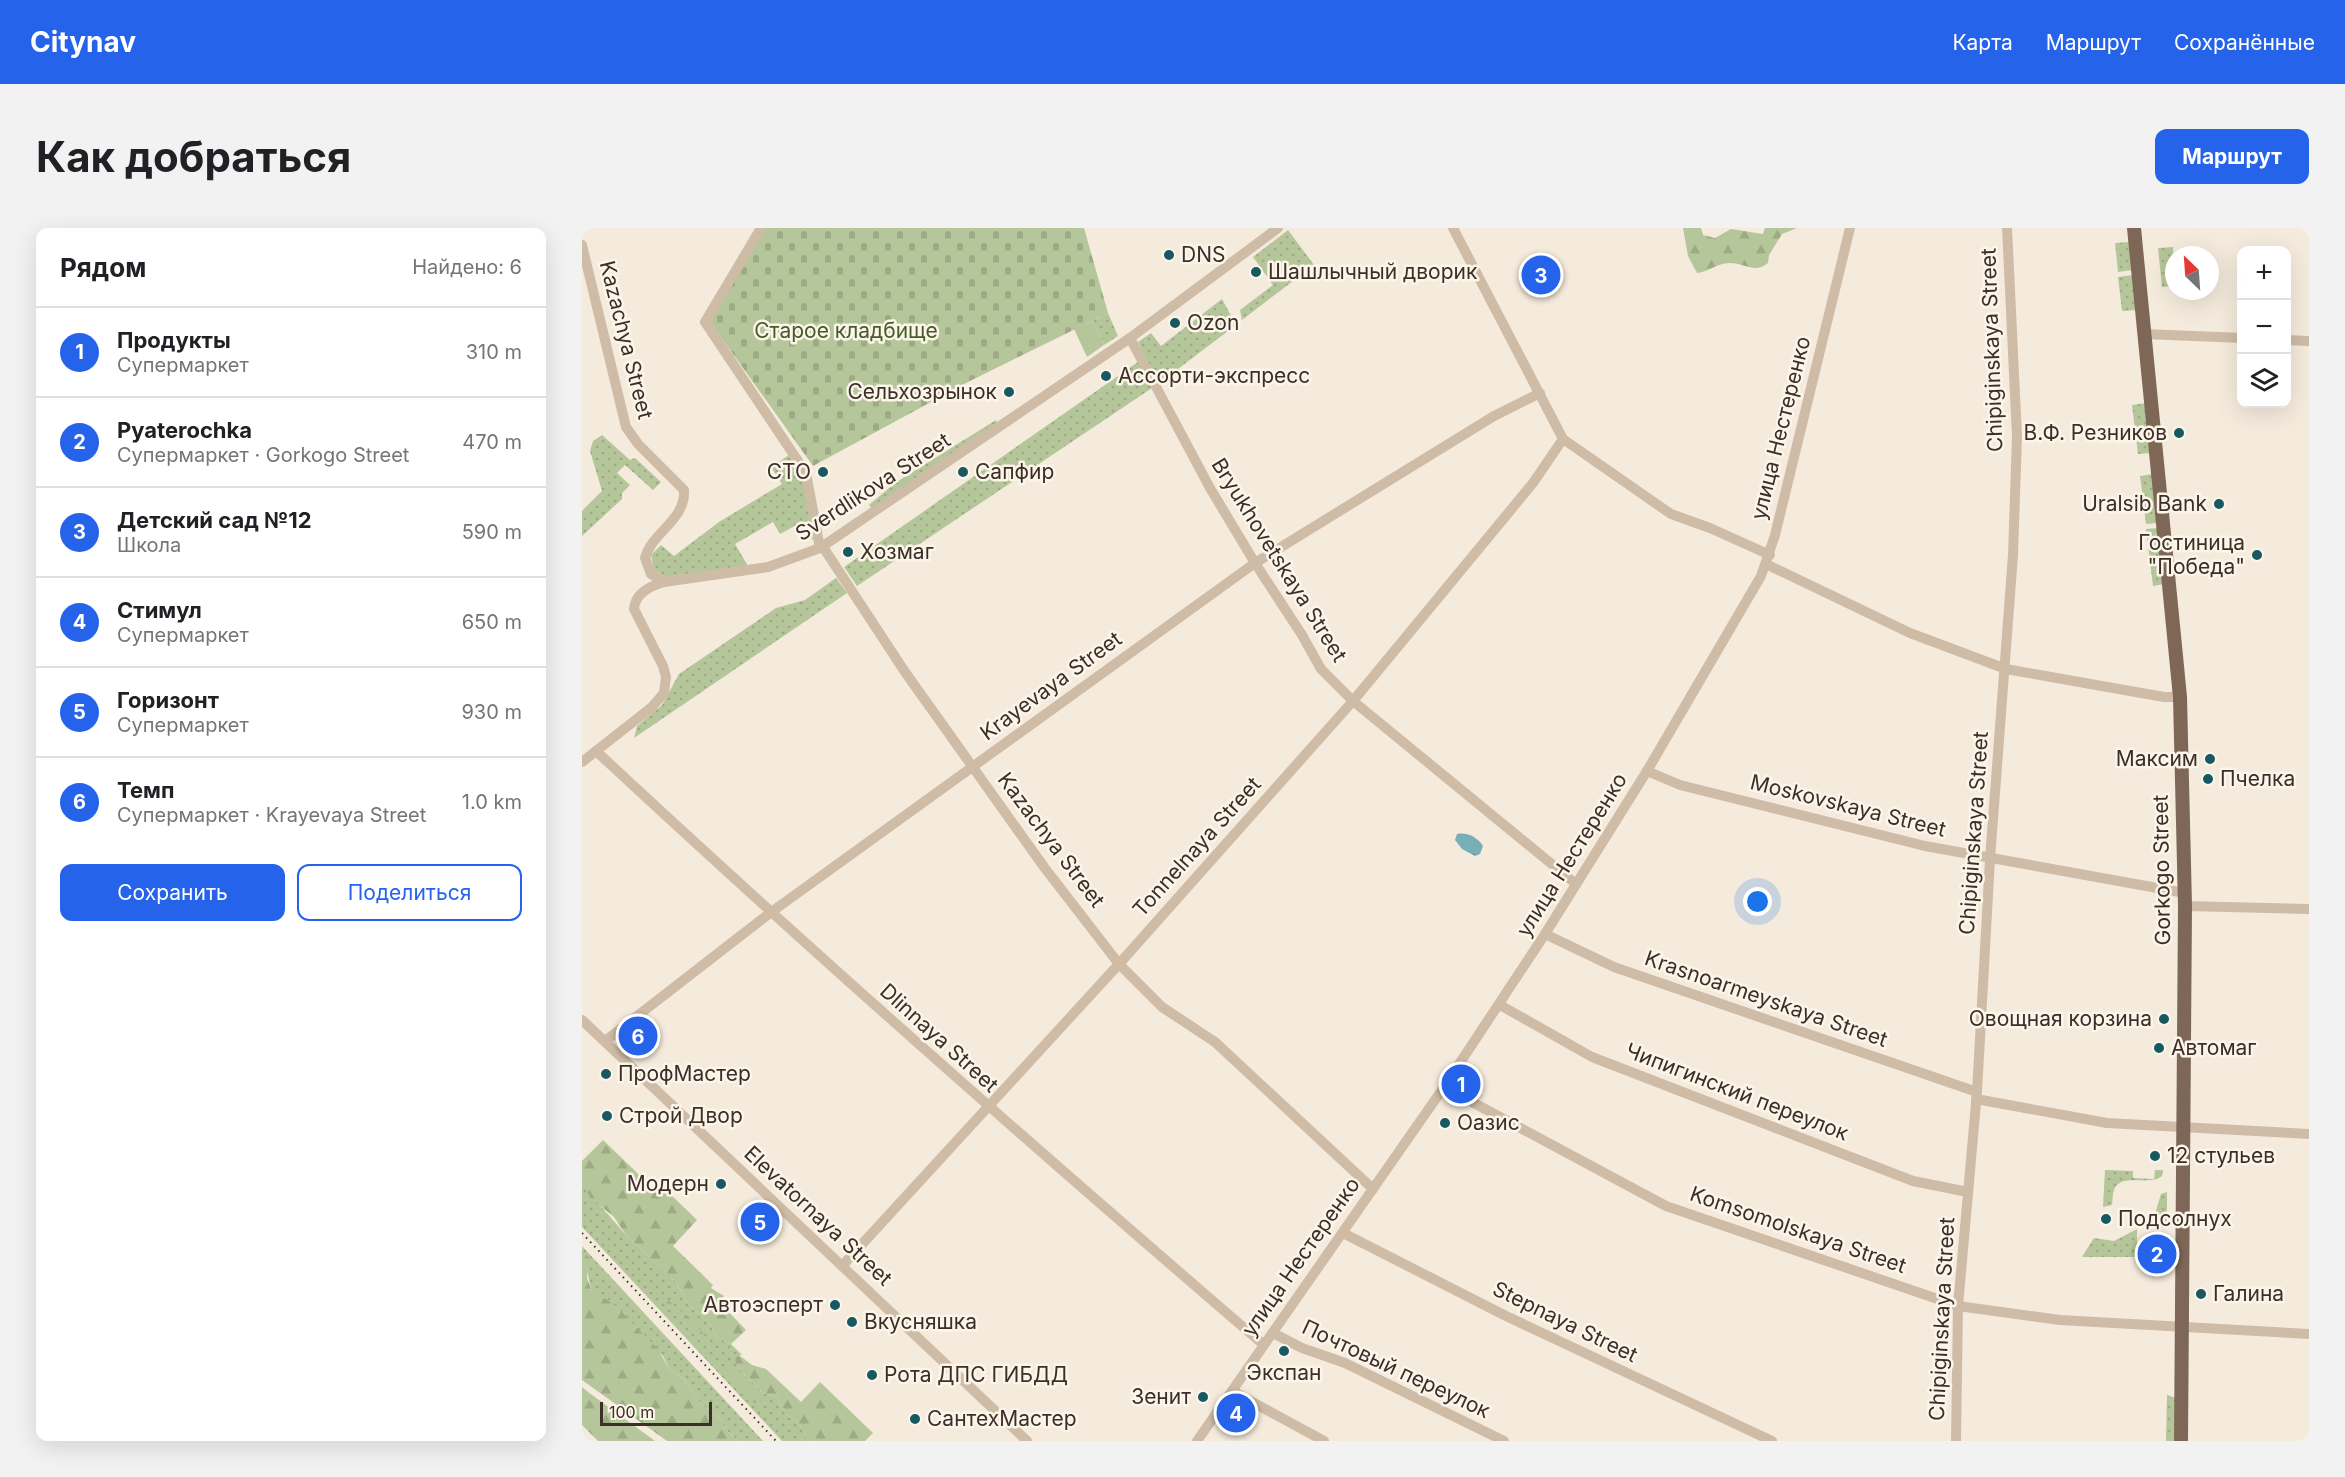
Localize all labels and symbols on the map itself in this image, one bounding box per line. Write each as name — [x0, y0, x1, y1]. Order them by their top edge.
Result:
place label: DNS — [1181, 242, 1225, 267]
north arrow — [2165, 246, 2219, 300]
marker: DNS — [1162, 248, 1176, 262]
street label: Chipiginskaya Street — [1975, 248, 2008, 452]
pin: 3 — [1522, 252, 1560, 298]
street label: Kazachya Street — [595, 258, 658, 422]
place label: Шашлычный дворик — [1268, 259, 1478, 284]
marker: Шашлычный дворик — [1249, 265, 1263, 279]
place label: Ozon — [1187, 310, 1239, 335]
marker: Ozon — [1168, 316, 1182, 330]
park label: Старое кладбище — [754, 318, 938, 343]
street label: улица Нестеренко — [1746, 334, 1815, 522]
place label: Ассорти-экспресс — [1118, 363, 1310, 388]
marker: Ассорти-экспресс — [1099, 369, 1113, 383]
place label: Сельхозрынок — [847, 379, 998, 404]
marker: Сельхозрынок — [1002, 385, 1016, 399]
place label: В.Ф. Резников — [2024, 420, 2167, 445]
marker: В.Ф. Резников — [2172, 426, 2186, 440]
street label: Sverdlikova Street — [791, 427, 955, 546]
street label: Bryukhovetskaya Street — [1206, 453, 1352, 666]
place label: СТО — [767, 459, 811, 484]
place label: Сапфир — [975, 459, 1054, 484]
marker: СТО — [816, 465, 830, 479]
marker: Сапфир — [956, 465, 970, 479]
place label: Uralsib Bank — [2082, 491, 2207, 516]
marker: Uralsib Bank — [2212, 497, 2226, 511]
place label: Гостиница "Победа" — [2138, 530, 2245, 579]
place label: Хозмаг — [860, 539, 934, 564]
marker: Хозмаг — [841, 545, 855, 559]
marker: Гостиница "Победа" — [2250, 548, 2264, 562]
street label: Krayevaya Street — [975, 626, 1126, 745]
street label: Chipiginskaya Street — [1954, 730, 1993, 936]
place label: Максим — [2116, 746, 2198, 771]
marker: Максим — [2203, 752, 2217, 766]
place label: Пчелка — [2220, 766, 2295, 791]
street label: Kazachya Street — [993, 767, 1110, 912]
street label: улица Нестеренко — [1511, 768, 1632, 941]
street label: Moskovskaya Street — [1748, 769, 1949, 842]
street label: Tonnelnaya Street — [1127, 772, 1266, 922]
marker: Пчелка — [2201, 772, 2215, 786]
street label: Gorkogo Street — [2148, 794, 2175, 946]
your location — [1743, 887, 1772, 916]
street label: Krasnoarmeyskaya Street — [1642, 945, 1891, 1052]
street label: Dlinnaya Street — [875, 978, 1004, 1097]
place label: Овощная корзина — [1969, 1006, 2152, 1031]
marker: Овощная корзина — [2157, 1012, 2171, 1026]
pin: 6 — [618, 1014, 658, 1058]
place label: Автомаг — [2171, 1035, 2257, 1060]
street label: Чипигинский переулок — [1622, 1037, 1853, 1146]
marker: Автомаг — [2152, 1041, 2166, 1055]
place label: ПрофМастер — [618, 1061, 751, 1086]
pin: 1 — [1442, 1062, 1480, 1106]
marker: ПрофМастер — [599, 1067, 613, 1081]
place label: Строй Двор — [619, 1103, 743, 1128]
marker: Строй Двор — [600, 1109, 614, 1123]
place label: Оазис — [1457, 1110, 1520, 1135]
marker: Оазис — [1438, 1116, 1452, 1130]
street label: Elevatornaya Street — [739, 1141, 898, 1291]
place label: 12 стульев — [2167, 1143, 2275, 1168]
marker: 12 стульев — [2148, 1149, 2162, 1163]
place label: Модерн — [627, 1171, 709, 1196]
street label: улица Нестеренко — [1236, 1172, 1365, 1341]
marker: Модерн — [714, 1177, 728, 1191]
street label: Komsomolskaya Street — [1687, 1181, 1910, 1278]
pin: 5 — [740, 1200, 780, 1244]
place label: Подсолнух — [2118, 1206, 2232, 1231]
marker: Подсолнух — [2099, 1212, 2113, 1226]
street label: Chipiginskaya Street — [1924, 1216, 1959, 1421]
pin: 2 — [2138, 1232, 2176, 1276]
street label: Stepnaya Street — [1489, 1276, 1642, 1367]
place label: Галина — [2213, 1281, 2284, 1306]
marker: Галина — [2194, 1287, 2208, 1301]
place label: Автоэсперт — [704, 1292, 823, 1317]
marker: Автоэсперт — [828, 1298, 842, 1312]
place label: Вкусняшка — [864, 1309, 977, 1334]
street label: Почтовый переулок — [1298, 1314, 1495, 1423]
marker: Вкусняшка — [845, 1315, 859, 1329]
marker: Экспан — [1277, 1344, 1291, 1358]
place label: Экспан — [1247, 1360, 1321, 1385]
place label: Рота ДПС ГИБДД — [884, 1362, 1068, 1387]
marker: Рота ДПС ГИБДД — [865, 1368, 879, 1382]
place label: Зенит — [1131, 1384, 1191, 1409]
marker: Зенит — [1196, 1390, 1210, 1404]
pin: 4 — [1216, 1390, 1256, 1436]
scale bar — [600, 1399, 712, 1426]
place label: СантехМастер — [927, 1406, 1077, 1431]
marker: СантехМастер — [908, 1412, 922, 1426]

